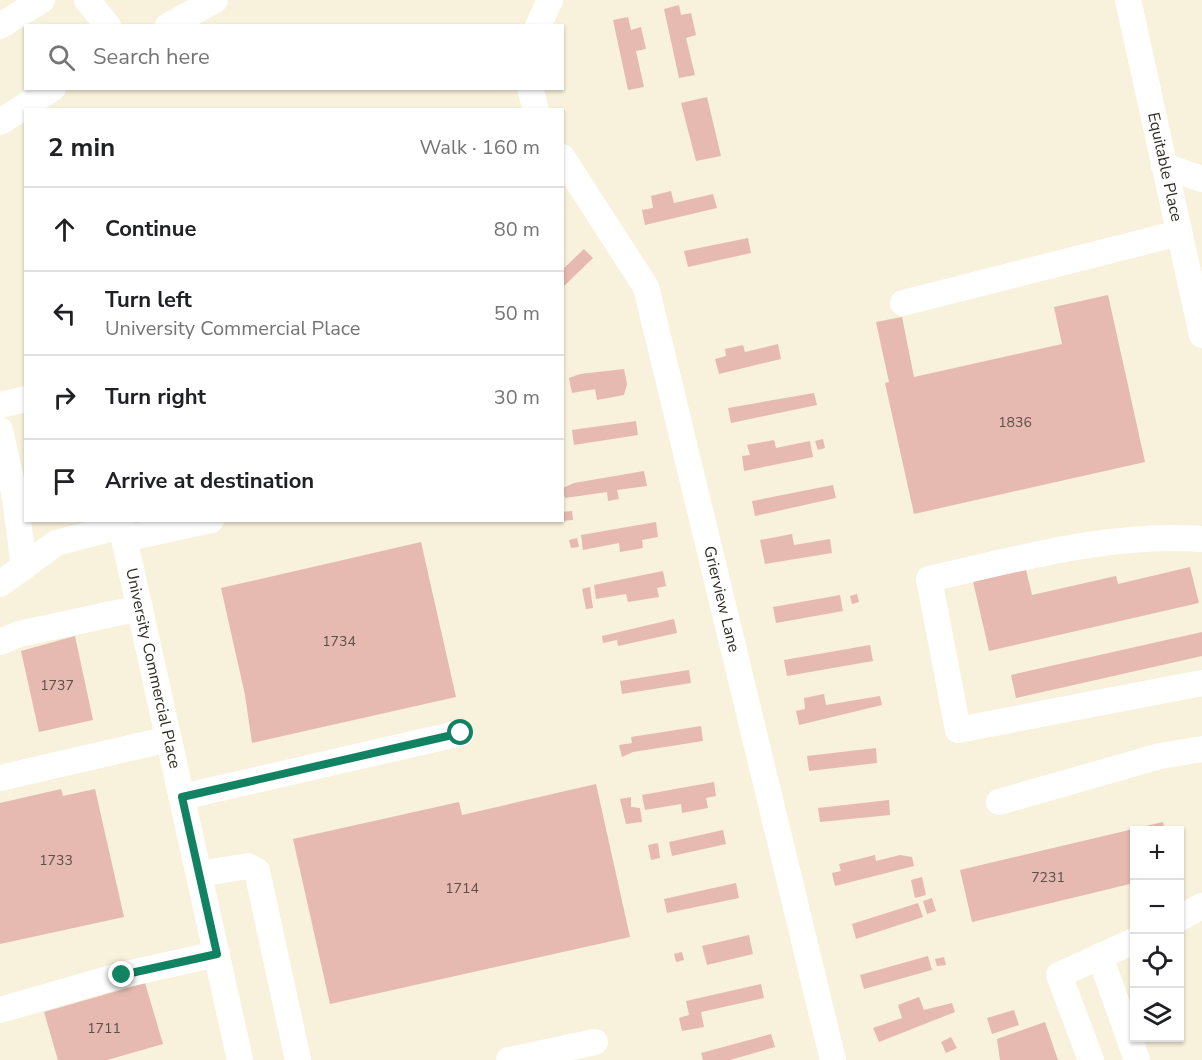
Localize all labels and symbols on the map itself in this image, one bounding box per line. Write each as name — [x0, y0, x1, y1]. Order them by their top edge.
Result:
street label: Equitable Place — [1142, 110, 1188, 224]
house number: 1836 — [998, 413, 1032, 432]
street label: Grierview Lane — [698, 544, 745, 655]
street label: University Commercial Place — [120, 566, 186, 771]
house number: 1734 — [322, 632, 356, 651]
house number: 1737 — [40, 676, 74, 695]
route start — [447, 719, 473, 745]
house number: 1733 — [39, 851, 73, 870]
house number: 7231 — [1031, 868, 1065, 887]
house number: 1714 — [445, 879, 479, 898]
route end — [108, 961, 134, 987]
house number: 1711 — [87, 1019, 121, 1038]

